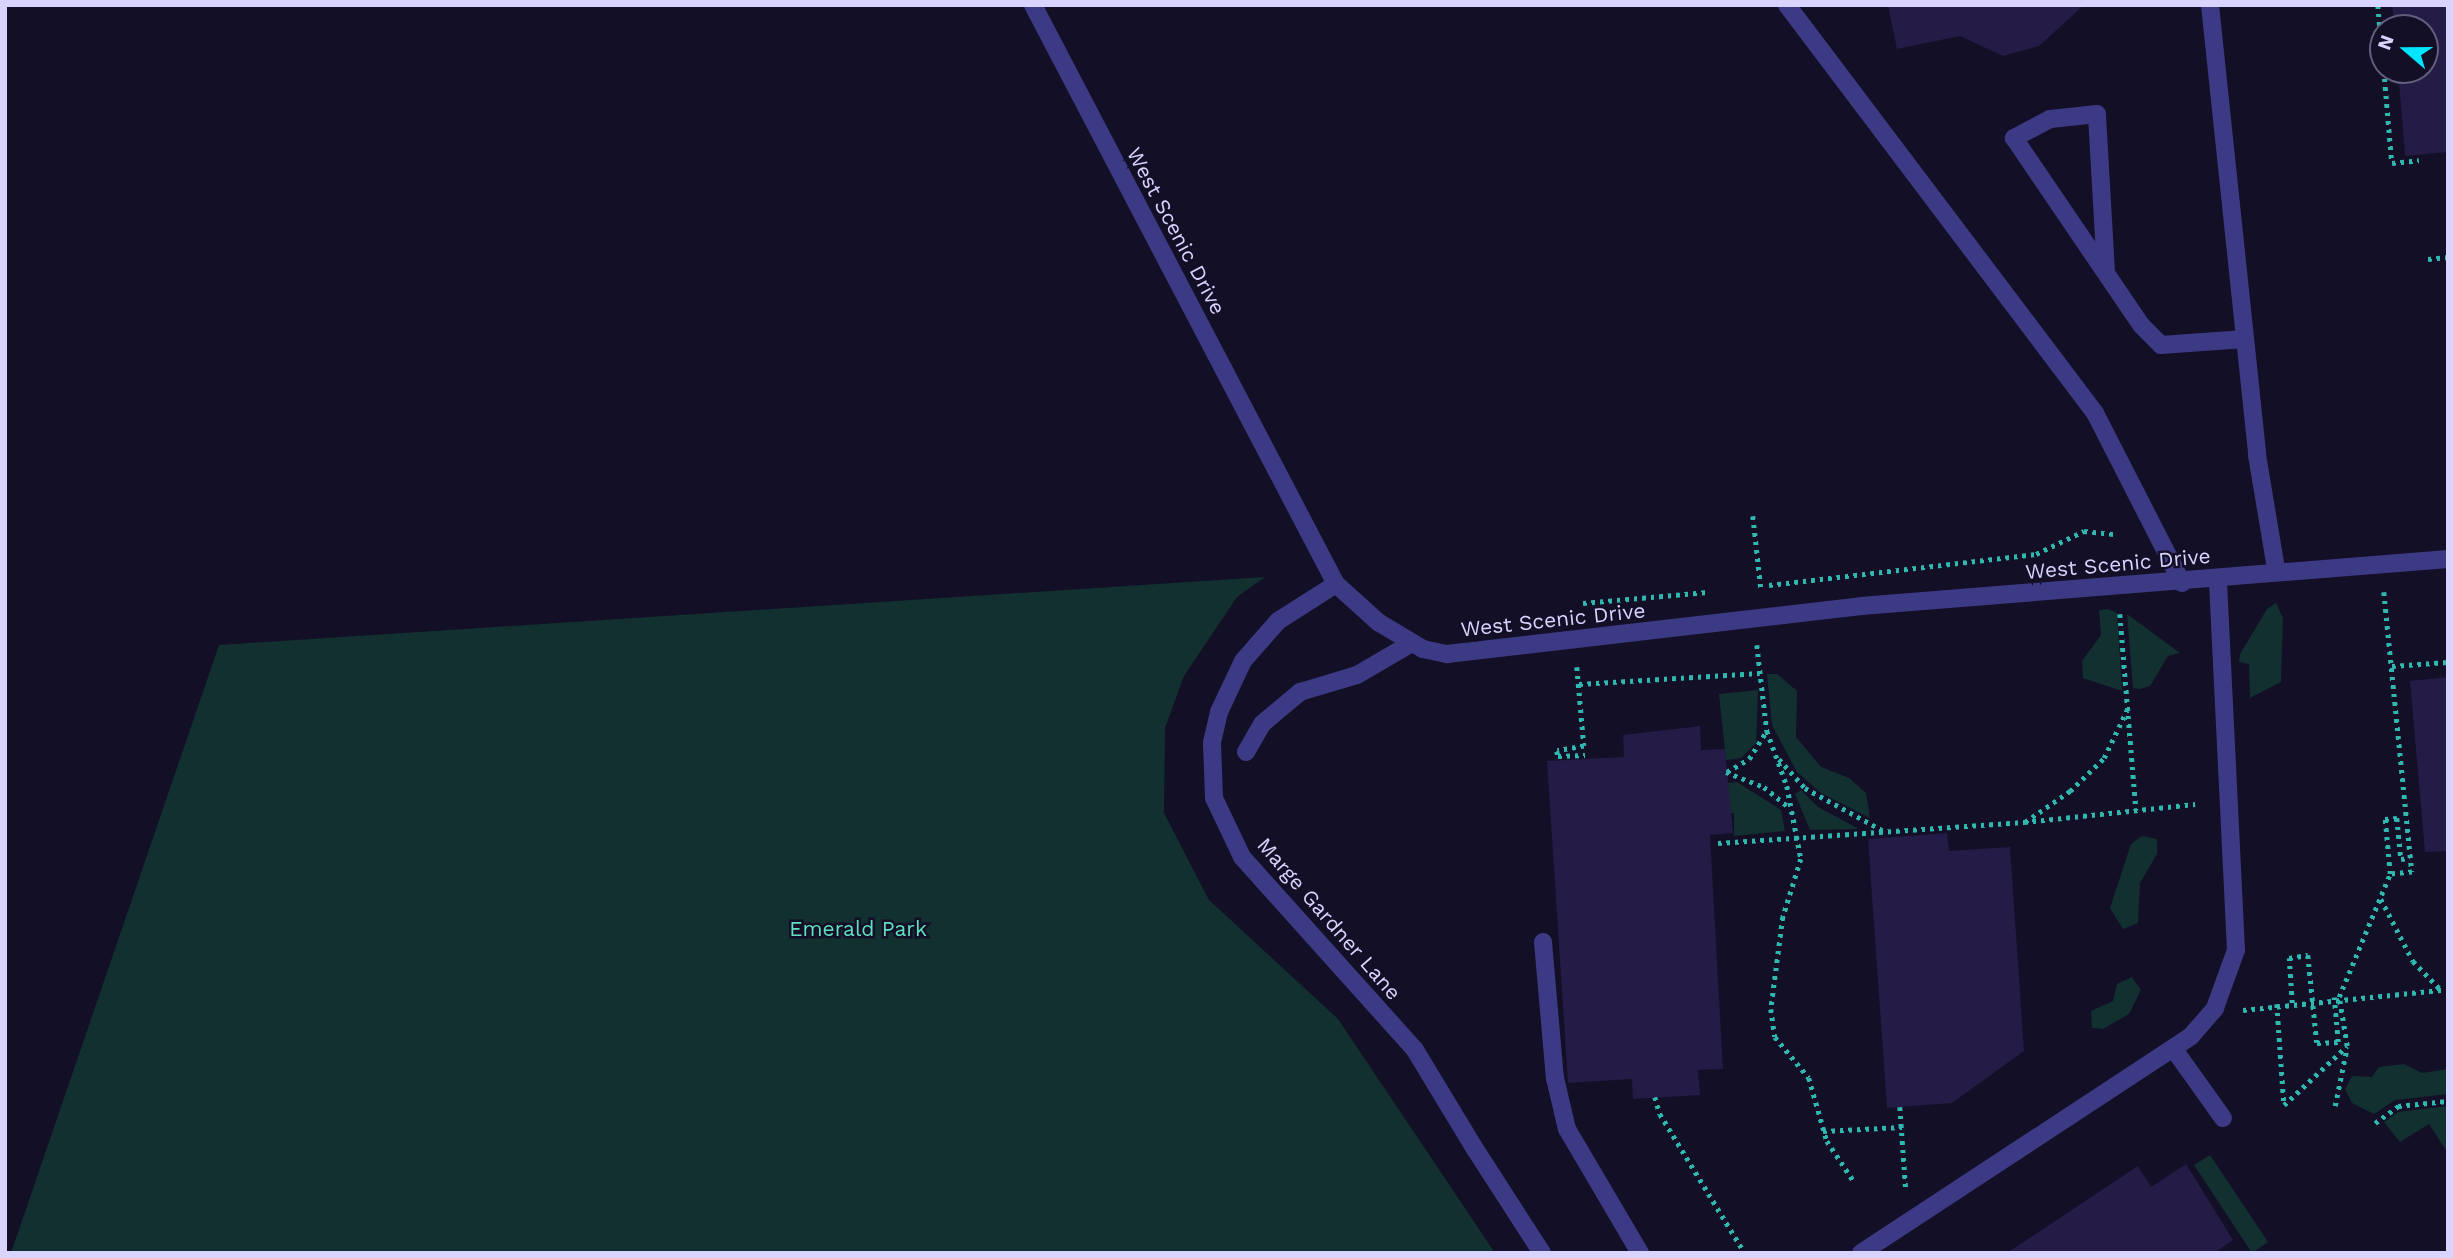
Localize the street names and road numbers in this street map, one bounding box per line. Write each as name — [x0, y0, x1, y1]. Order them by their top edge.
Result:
street label: West Scenic Drive — [1121, 143, 1231, 319]
street label: West Scenic Drive — [2024, 543, 2212, 585]
street label: West Scenic Drive — [1459, 598, 1647, 642]
street label: Marge Gardner Lane — [1252, 833, 1406, 1005]

